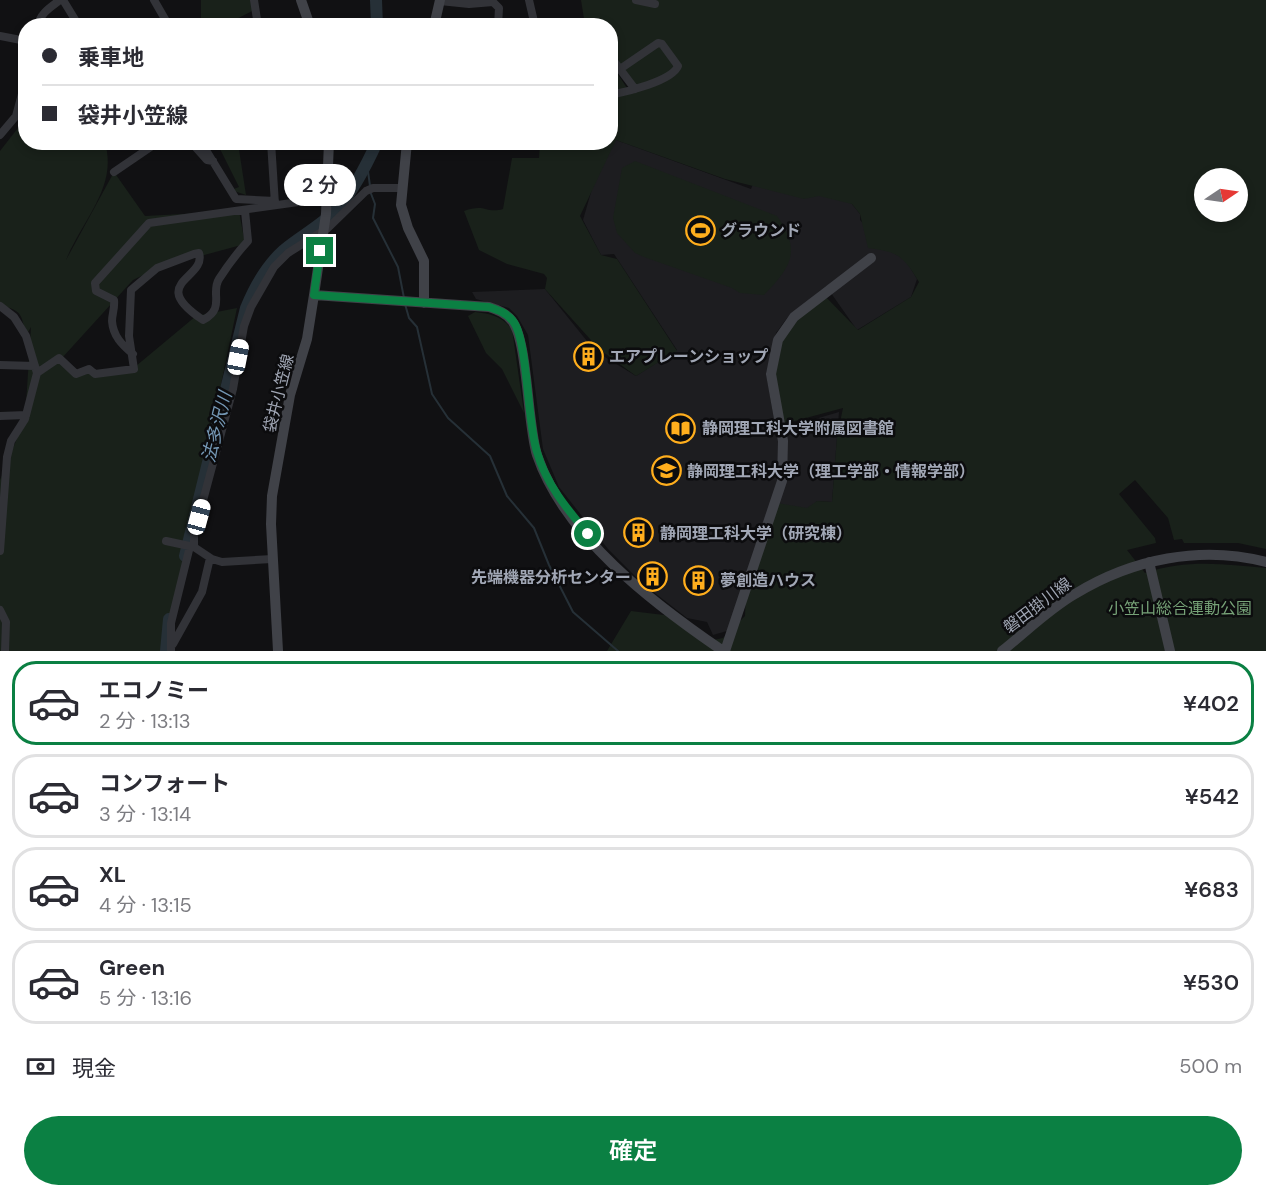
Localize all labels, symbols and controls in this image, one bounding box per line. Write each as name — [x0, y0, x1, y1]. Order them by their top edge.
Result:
text: 乗車地 — [78, 43, 144, 72]
text: 袋井小笠線 — [78, 101, 188, 130]
callout: 2 分 — [284, 164, 356, 206]
north arrow — [1194, 168, 1248, 222]
map controls — [1194, 168, 1248, 222]
text: 2 分 — [302, 172, 338, 198]
sports icon: グラウンド — [684, 214, 716, 246]
place label: グラウンド — [721, 220, 801, 241]
route end — [306, 237, 333, 264]
car — [226, 338, 250, 376]
building icon: エアプレーンショップ — [572, 340, 604, 372]
place label: エアプレーンショップ — [609, 346, 768, 367]
street label: 袋井小笠線 — [259, 352, 298, 434]
water label: 法多沢川 — [197, 387, 238, 465]
library icon: 静岡理工科大学附属図書館 — [665, 412, 697, 444]
place label: 静岡理工科大学附属図書館 — [702, 418, 894, 439]
school or university icon: 静岡理工科大学（理工学部・情報学部） — [650, 455, 682, 487]
place label: 静岡理工科大学（理工学部・情報学部） — [687, 461, 975, 482]
car — [186, 497, 212, 537]
building icon: 静岡理工科大学（研究棟） — [623, 517, 655, 549]
route start — [574, 520, 601, 547]
place label: 静岡理工科大学（研究棟） — [660, 523, 852, 544]
building icon: 先端機器分析センター — [636, 561, 668, 593]
building icon: 夢創造ハウス — [683, 564, 715, 596]
place label: 先端機器分析センター — [471, 567, 631, 588]
place label: 夢創造ハウス — [720, 570, 816, 591]
street label: 磐田掛川線 — [999, 573, 1076, 638]
park label: 小笠山総合運動公園 — [1108, 598, 1252, 619]
icon: car — [27, 676, 81, 730]
text: エコノミー — [99, 676, 209, 705]
text: ¥402 — [1183, 689, 1239, 718]
text: 2 分 · 13:13 — [99, 708, 191, 734]
icon: car — [27, 769, 81, 823]
text: コンフォート — [99, 769, 230, 798]
text: ¥542 — [1185, 782, 1239, 811]
text: 3 分 · 13:14 — [99, 801, 191, 827]
text: XL — [99, 860, 126, 889]
icon: car — [27, 862, 81, 916]
text: ¥683 — [1184, 875, 1239, 904]
text: 4 分 · 13:15 — [99, 892, 192, 918]
text: Green — [99, 953, 165, 982]
icon: car — [27, 955, 81, 1009]
text: ¥530 — [1183, 968, 1239, 997]
text: 5 分 · 13:16 — [99, 985, 192, 1011]
icon: cash — [24, 1050, 57, 1083]
text: 500 m — [1179, 1053, 1242, 1079]
text: 現金 — [72, 1054, 116, 1083]
button: 確定 — [24, 1116, 1242, 1185]

